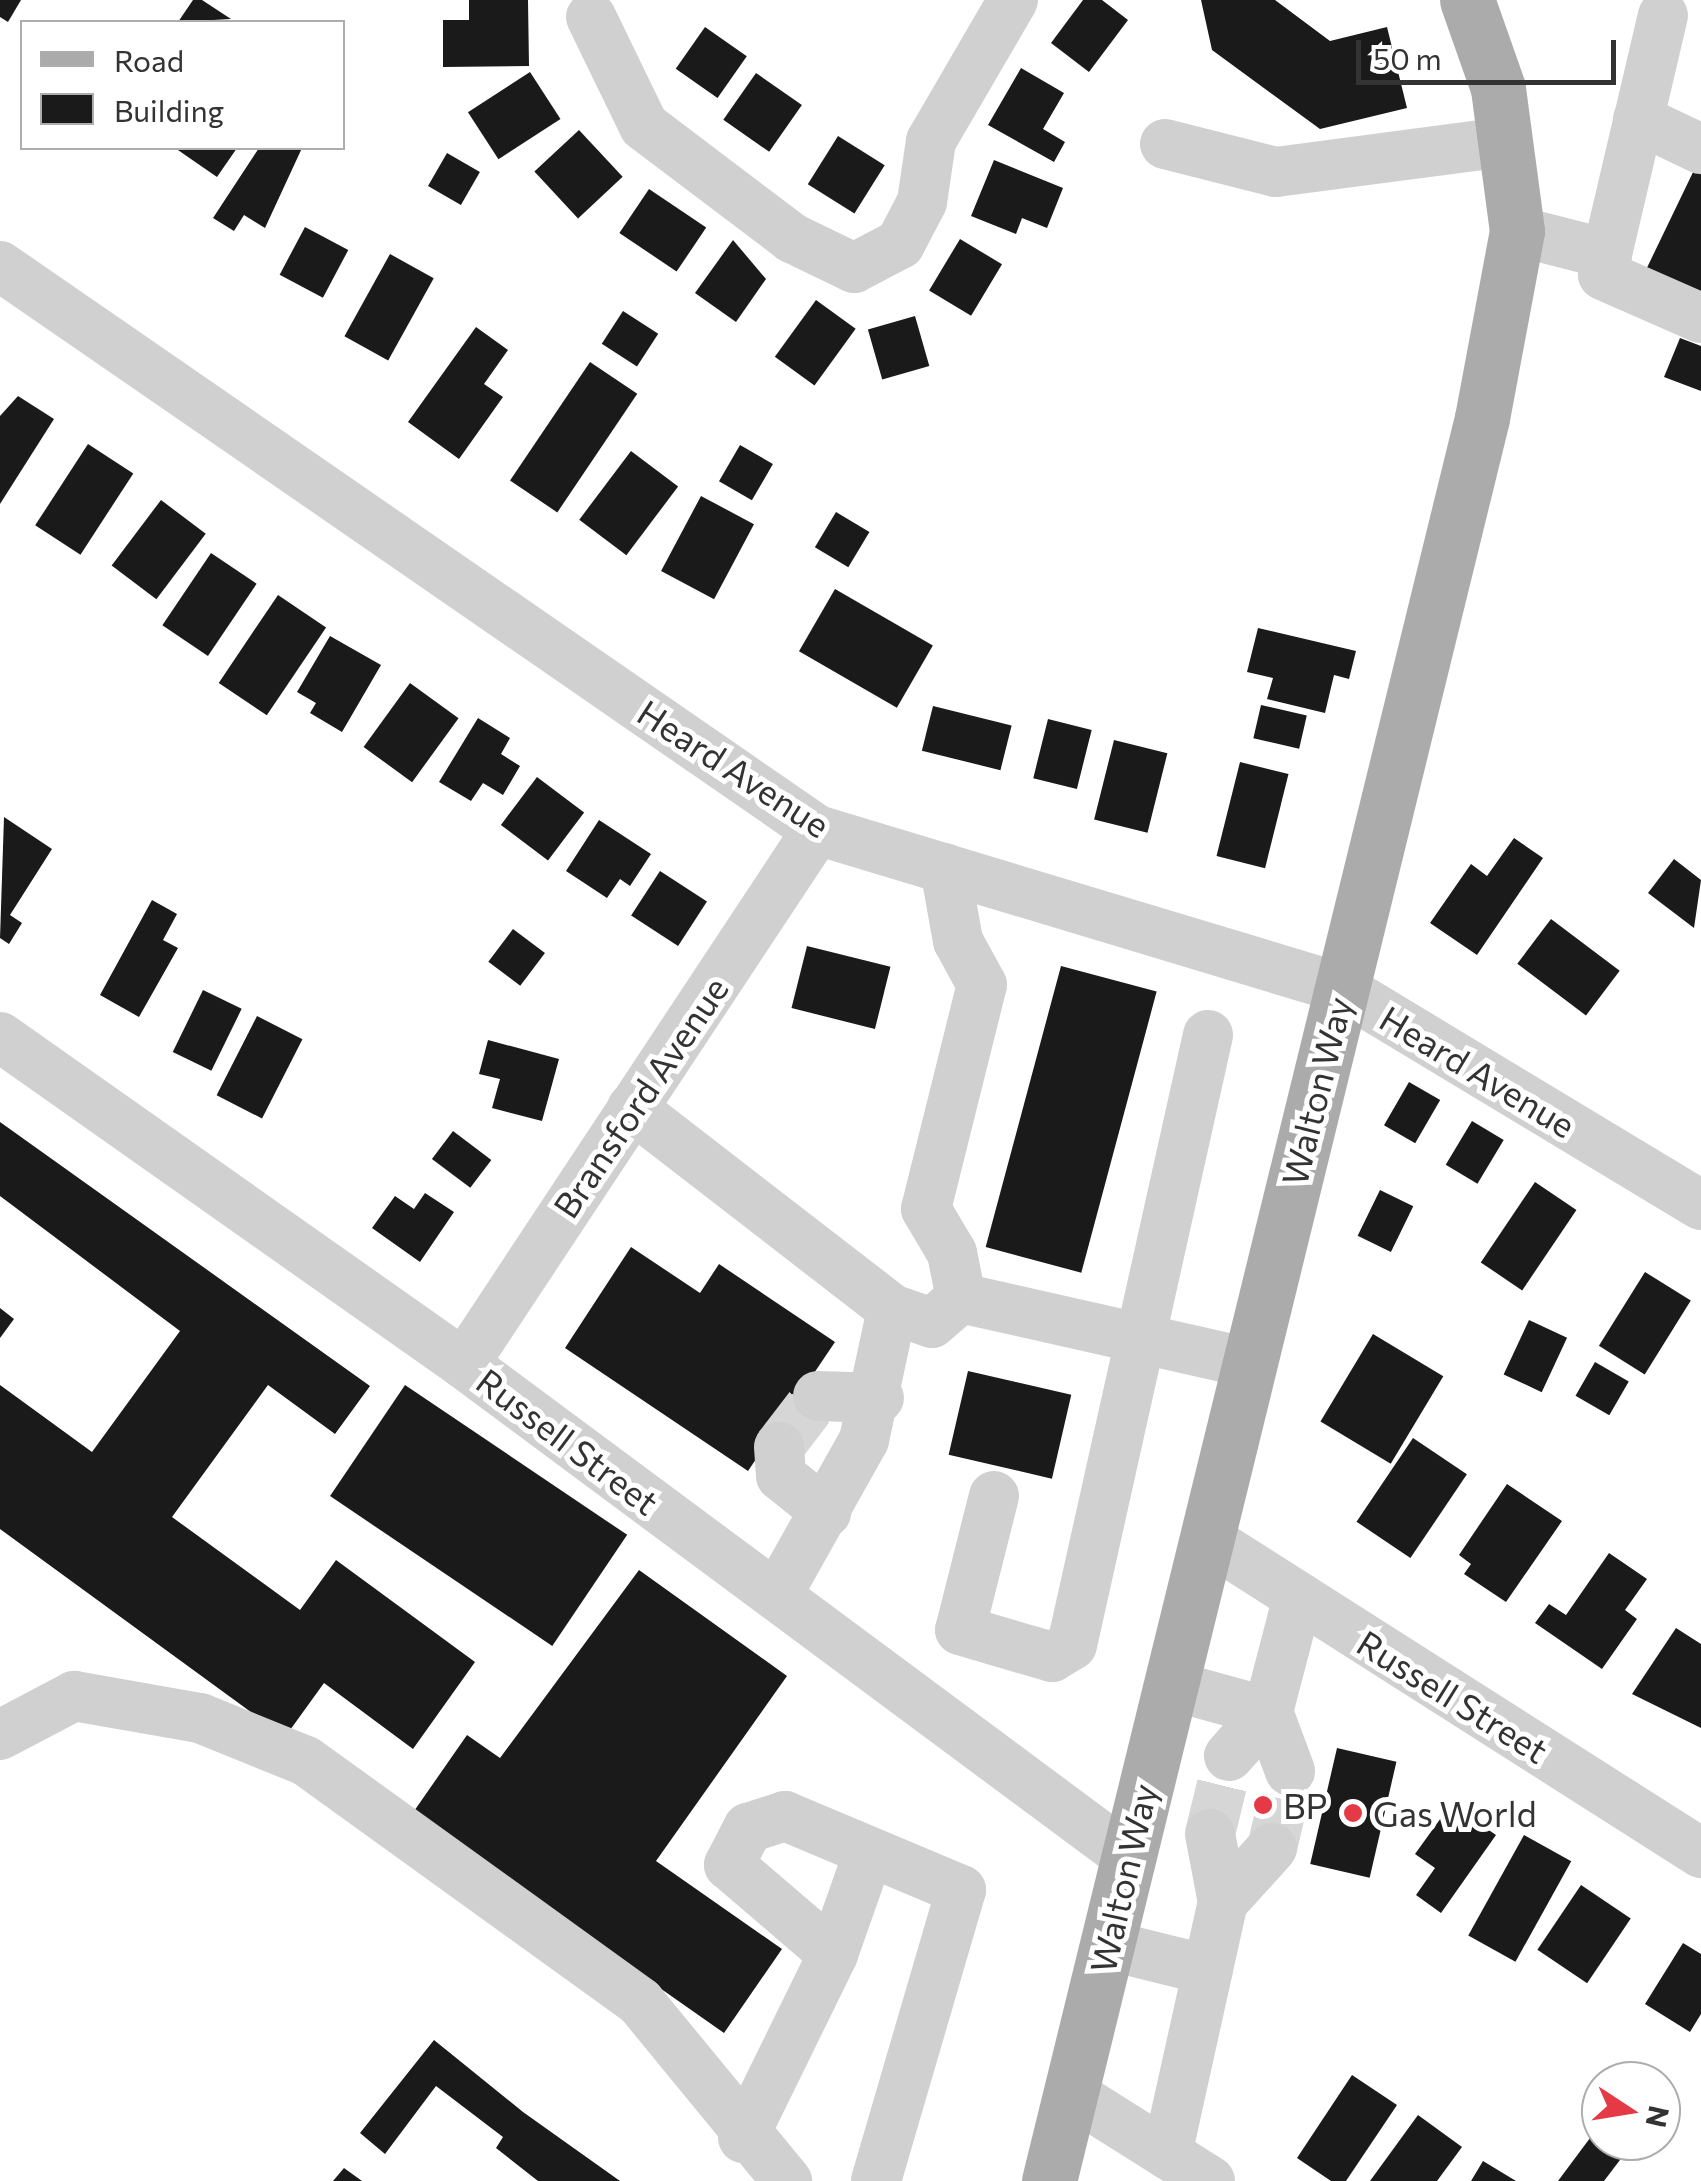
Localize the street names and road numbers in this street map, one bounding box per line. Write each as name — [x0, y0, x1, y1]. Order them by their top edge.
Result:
street label: Heard Avenue — [630, 690, 838, 846]
street label: Bransford Avenue — [544, 969, 736, 1225]
street label: Walton Way — [1272, 992, 1360, 1190]
street label: Heard Avenue — [1373, 996, 1583, 1146]
street label: Russell Street — [469, 1359, 667, 1523]
street label: Russell Street — [1350, 1621, 1556, 1771]
street label: Walton Way — [1081, 1779, 1165, 1977]

